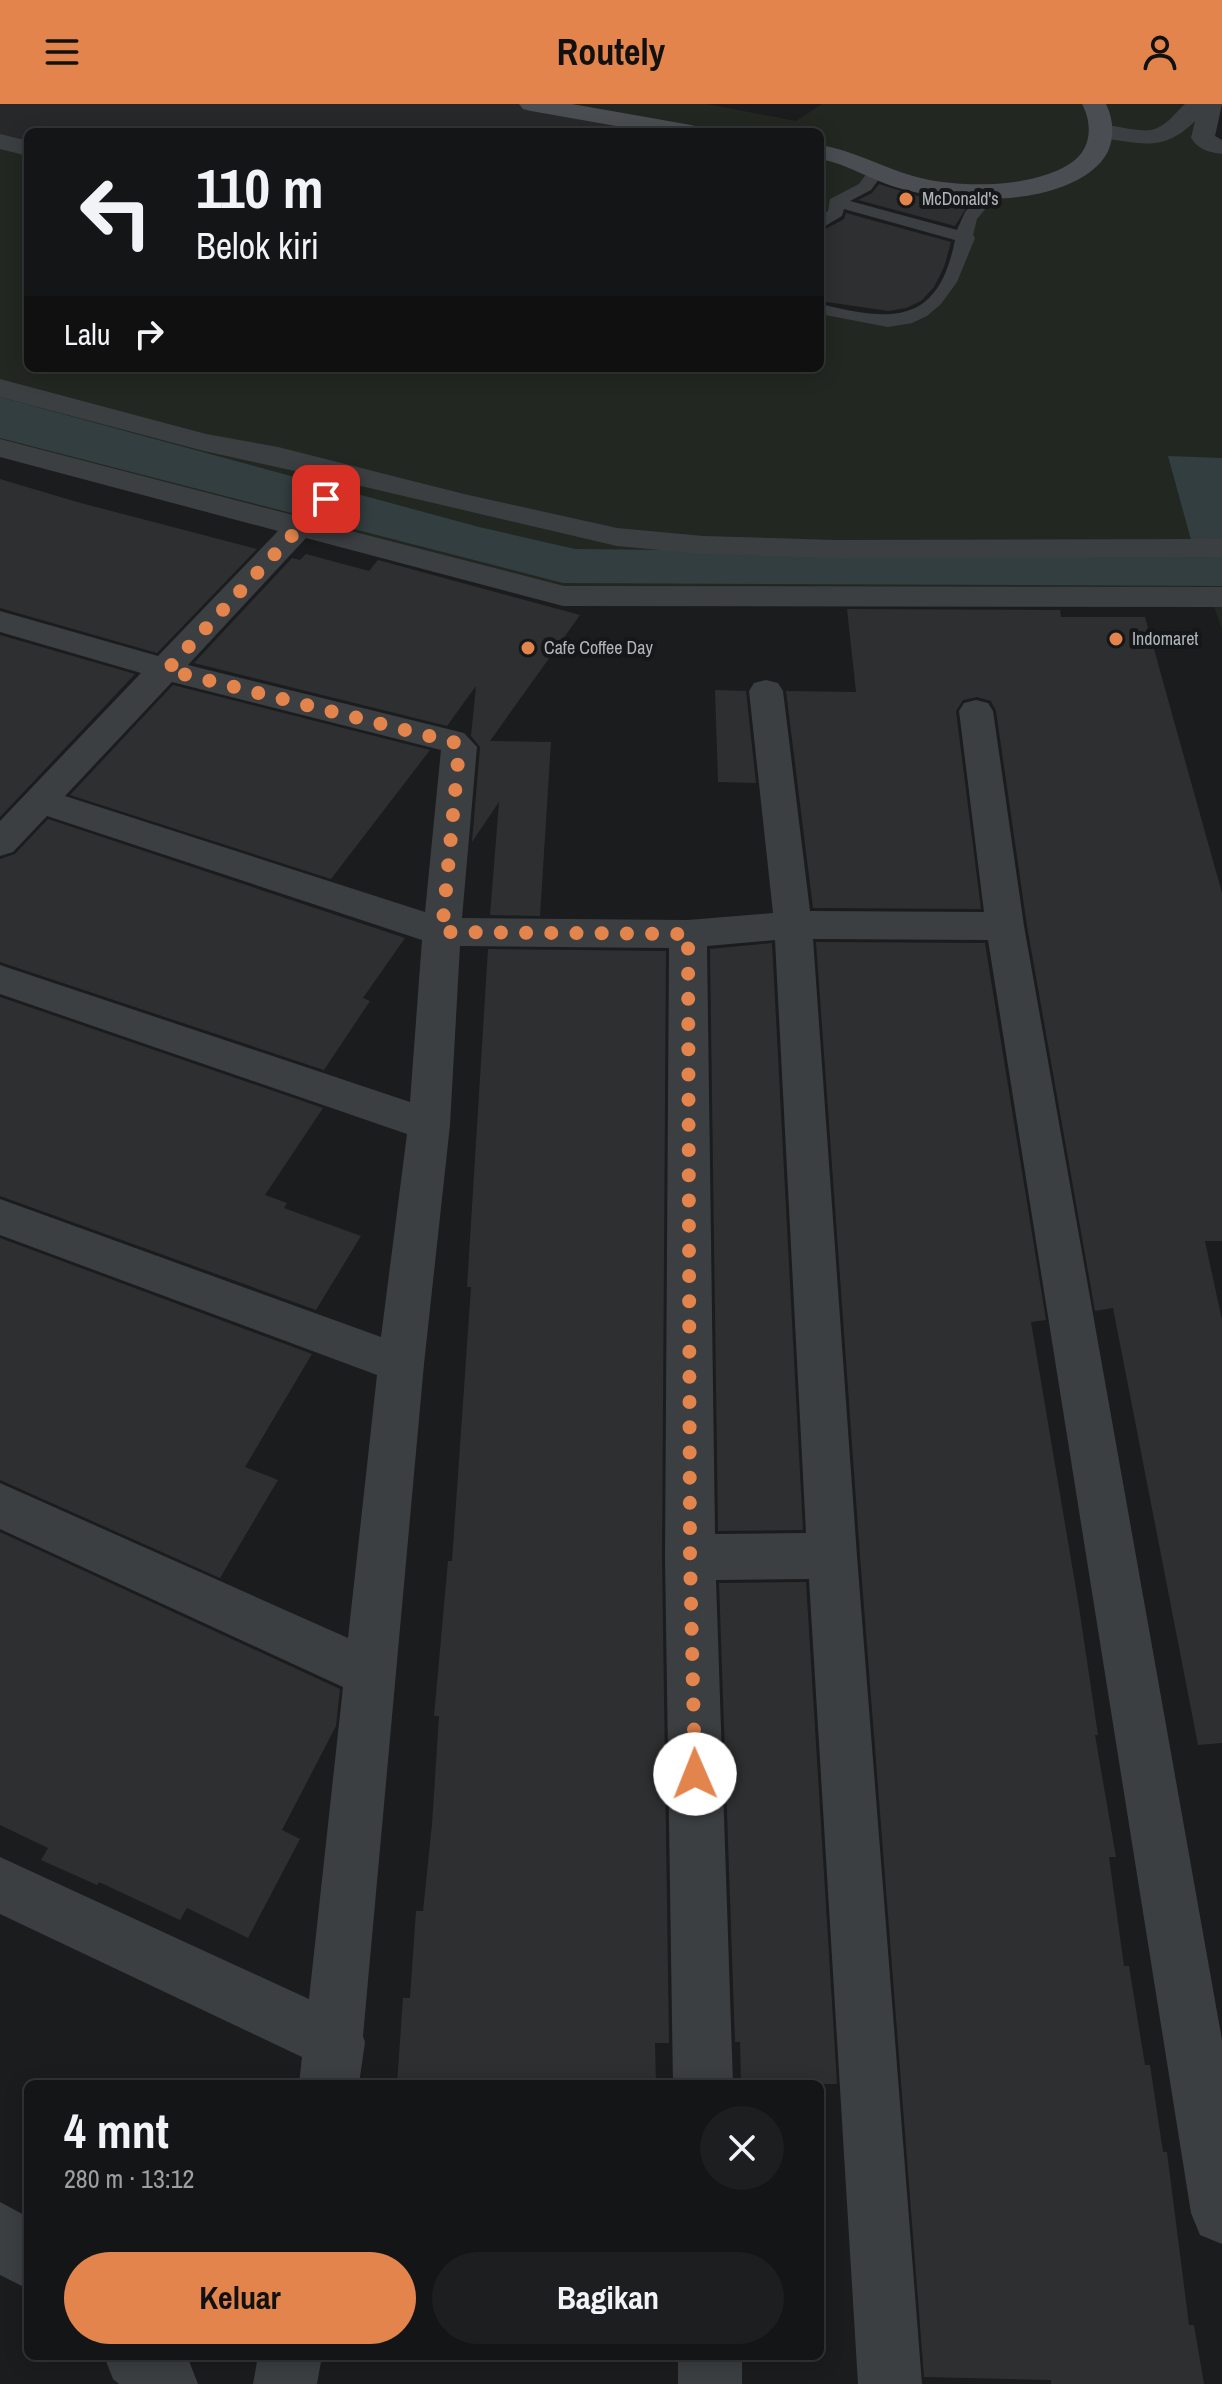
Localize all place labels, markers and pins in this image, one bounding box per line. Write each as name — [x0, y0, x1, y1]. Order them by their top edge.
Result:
place label: McDonald's — [922, 186, 999, 211]
marker: McDonald's — [897, 190, 915, 208]
pin — [292, 465, 360, 533]
place label: Indomaret — [1132, 626, 1198, 651]
marker: Indomaret — [1107, 630, 1125, 648]
place label: Cafe Coffee Day — [544, 635, 653, 660]
marker: Cafe Coffee Day — [519, 639, 537, 657]

